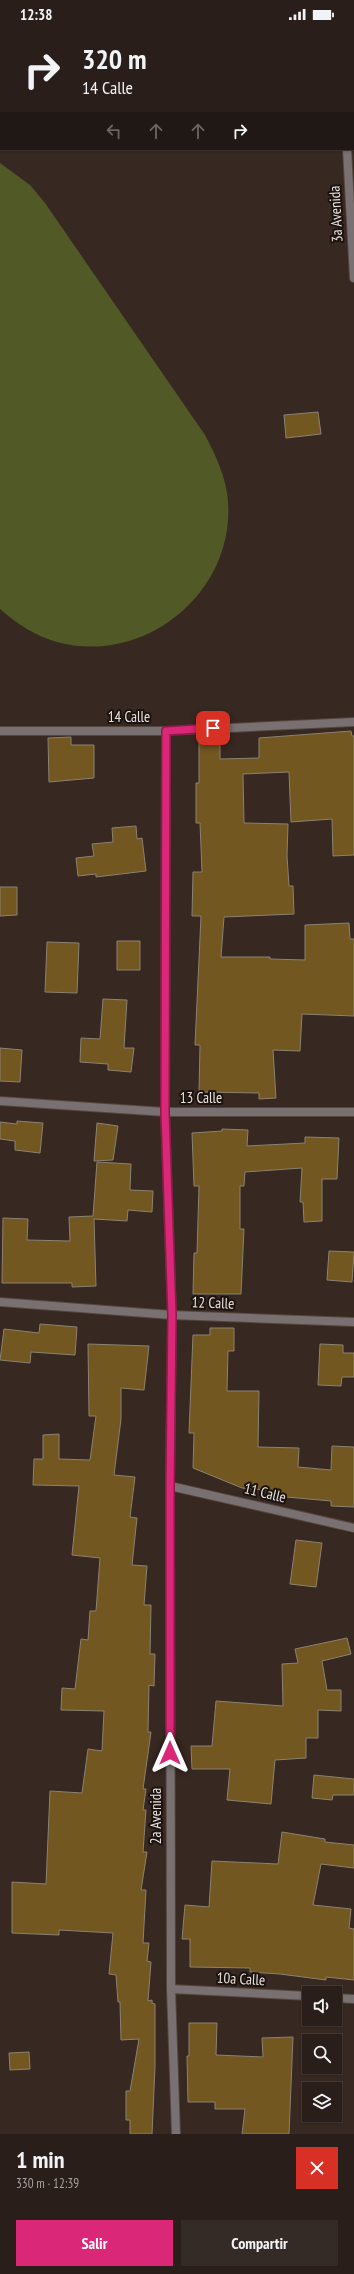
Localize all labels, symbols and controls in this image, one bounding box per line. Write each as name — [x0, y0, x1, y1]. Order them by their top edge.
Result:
text: 12:38 — [20, 5, 52, 24]
text: 320 m — [82, 40, 146, 77]
icon: right — [16, 44, 68, 96]
text: 14 Calle — [82, 76, 133, 99]
icon: left — [103, 120, 125, 142]
icon: ahead — [145, 120, 167, 142]
icon: ahead — [187, 120, 209, 142]
icon: right — [229, 120, 251, 142]
street label: 3a Avenida — [325, 185, 346, 243]
street label: 14 Calle — [108, 707, 150, 726]
pin — [196, 711, 230, 745]
icon: arrive — [202, 717, 224, 739]
street label: 13 Calle — [180, 1088, 222, 1107]
street label: 12 Calle — [191, 1292, 235, 1313]
street label: 11 Calle — [242, 1478, 288, 1507]
position arrow — [149, 1732, 191, 1774]
street label: 2a Avenida — [146, 1788, 165, 1844]
street label: 10a Calle — [216, 1968, 266, 1989]
map controls — [302, 1986, 342, 2122]
button: sound — [302, 1986, 342, 2026]
button: search — [302, 2034, 342, 2074]
button: layers — [302, 2082, 342, 2122]
text: 1 min — [16, 2144, 64, 2175]
button: close — [296, 2147, 338, 2189]
text: 330 m · 12:39 — [16, 2175, 79, 2192]
button: Salir — [16, 2220, 173, 2266]
button: Compartir — [181, 2220, 338, 2266]

